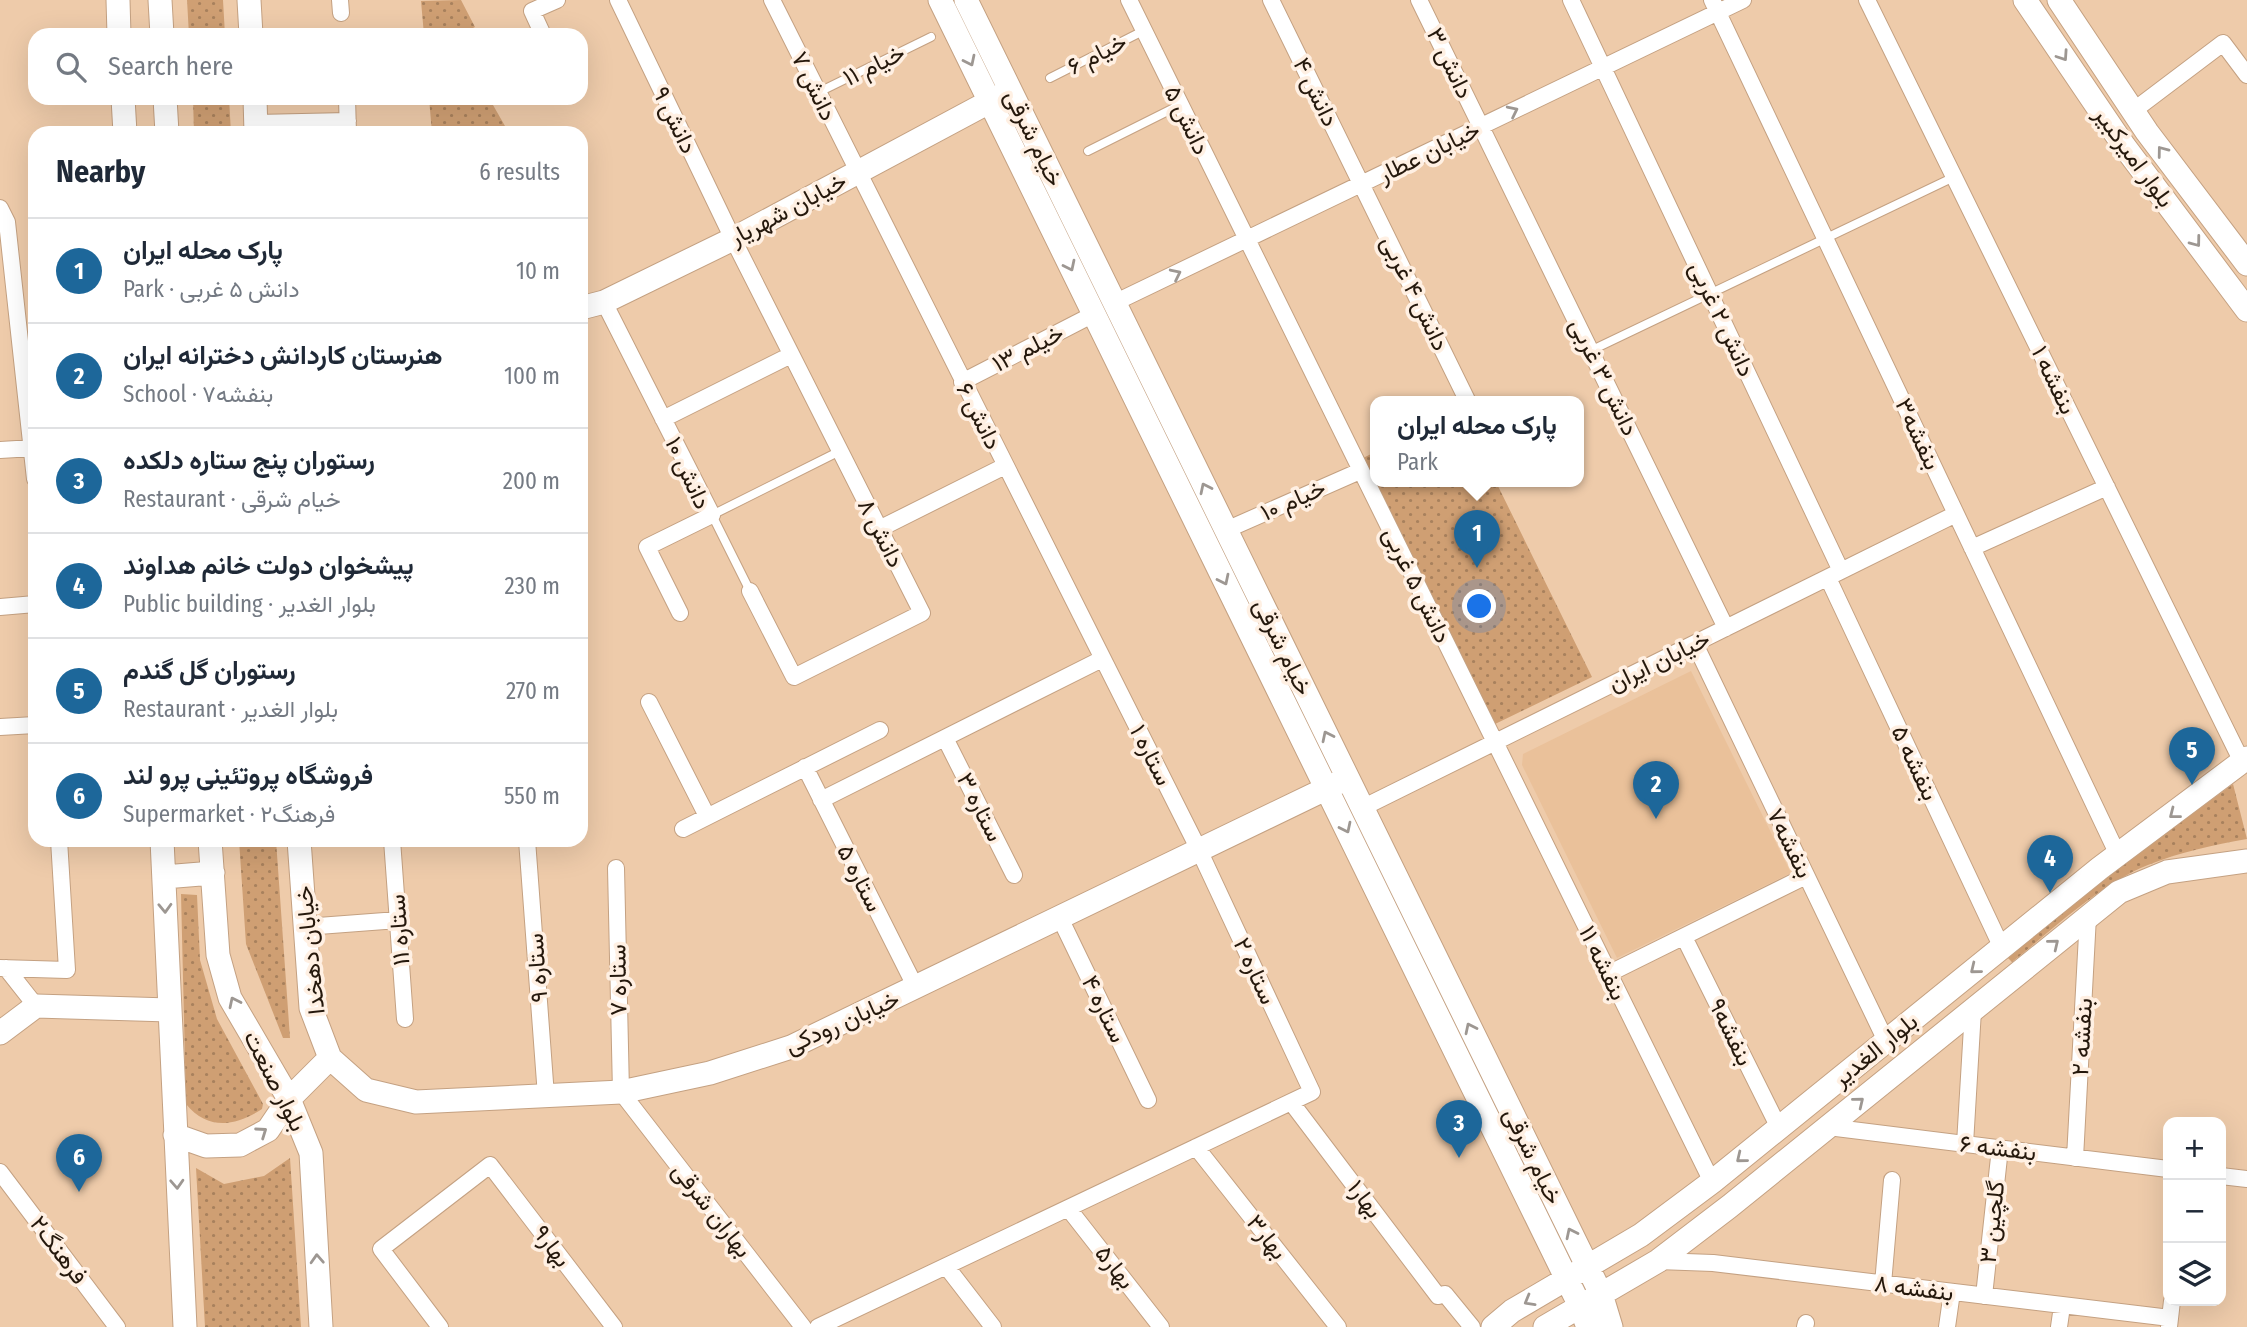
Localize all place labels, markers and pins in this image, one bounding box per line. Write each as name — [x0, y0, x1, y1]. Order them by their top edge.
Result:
pin: 1 — [1454, 510, 1500, 568]
pin: 5 — [2169, 727, 2215, 785]
pin: 2 — [1633, 761, 1679, 819]
pin: 4 — [2027, 835, 2073, 893]
pin: 3 — [1436, 1100, 1482, 1158]
pin: 6 — [56, 1134, 102, 1192]

